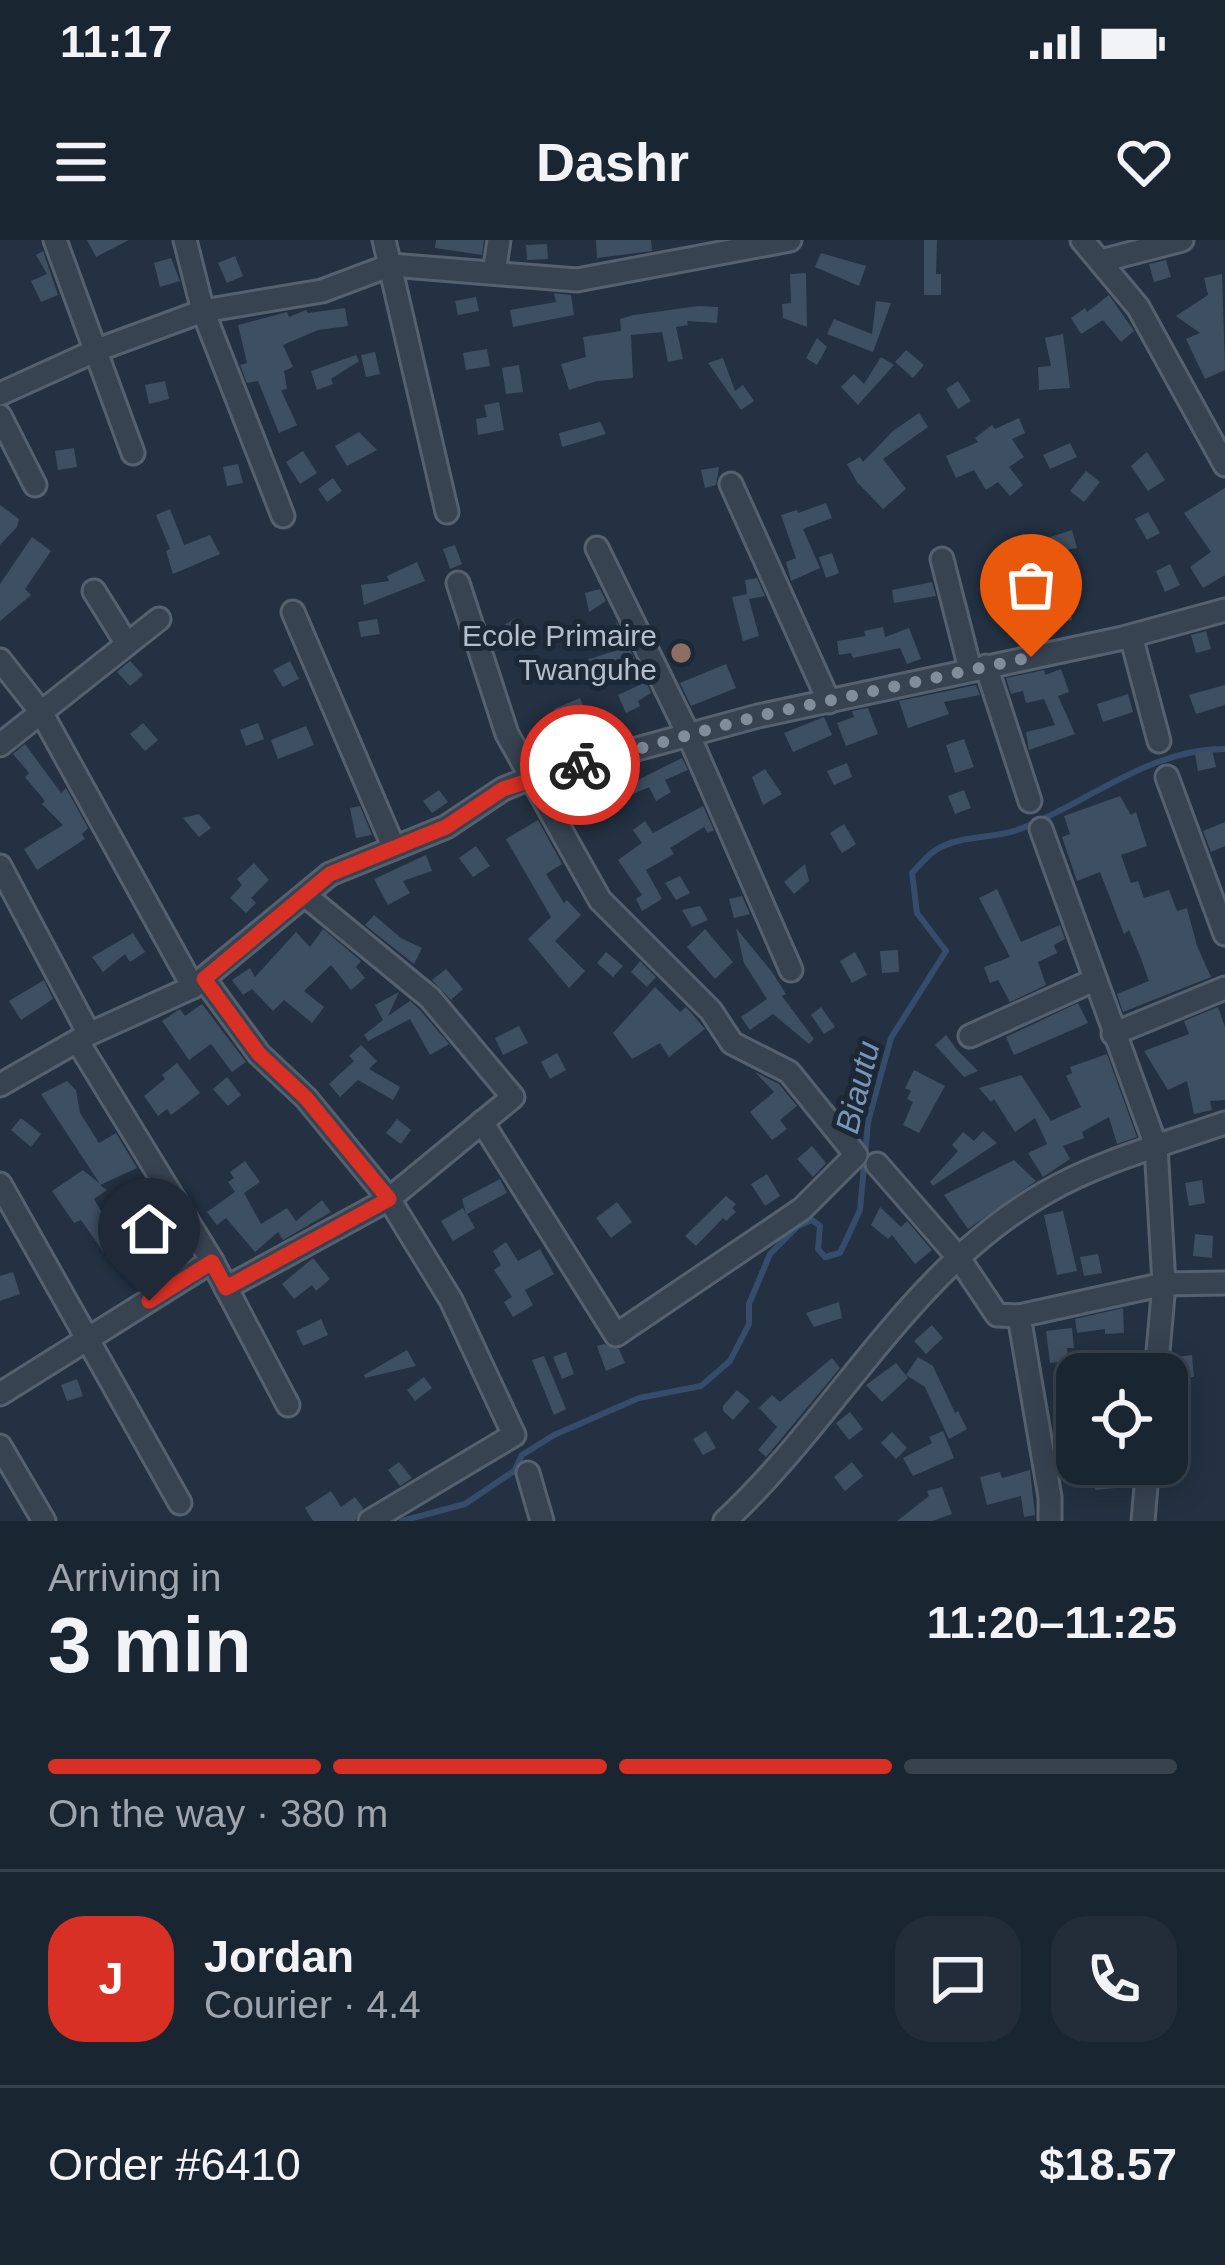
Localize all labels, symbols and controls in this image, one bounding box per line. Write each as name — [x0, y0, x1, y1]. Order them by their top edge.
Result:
text: 11:17 — [60, 16, 173, 67]
icon: menu — [48, 129, 114, 195]
icon: heart — [1111, 129, 1177, 195]
text: Dashr — [536, 132, 689, 192]
pin — [980, 534, 1082, 657]
icon: bag — [998, 552, 1064, 618]
place label: Ecole Primaire Twanguhe — [462, 619, 657, 686]
marker: Ecole Primaire Twanguhe — [668, 640, 694, 666]
courier — [520, 705, 640, 825]
icon: bike — [547, 732, 613, 798]
water label: Biautu — [828, 1037, 887, 1137]
pin — [98, 1178, 200, 1301]
icon: home — [116, 1196, 182, 1262]
map controls — [1056, 1353, 1188, 1485]
button: locate — [1056, 1353, 1188, 1485]
text: Arriving in — [48, 1556, 221, 1599]
text: 11:20–11:25 — [927, 1597, 1177, 1648]
text: 3 min — [48, 1601, 252, 1689]
text: On the way · 380 m — [48, 1792, 388, 1835]
button: chat — [895, 1916, 1021, 2042]
button: phone — [1051, 1916, 1177, 2042]
text: Jordan — [204, 1931, 354, 1982]
text: J — [98, 1953, 124, 2004]
text: Courier · 4.4 — [204, 1983, 421, 2026]
text: Order #6410 — [48, 2139, 301, 2190]
text: $18.57 — [1039, 2139, 1177, 2190]

